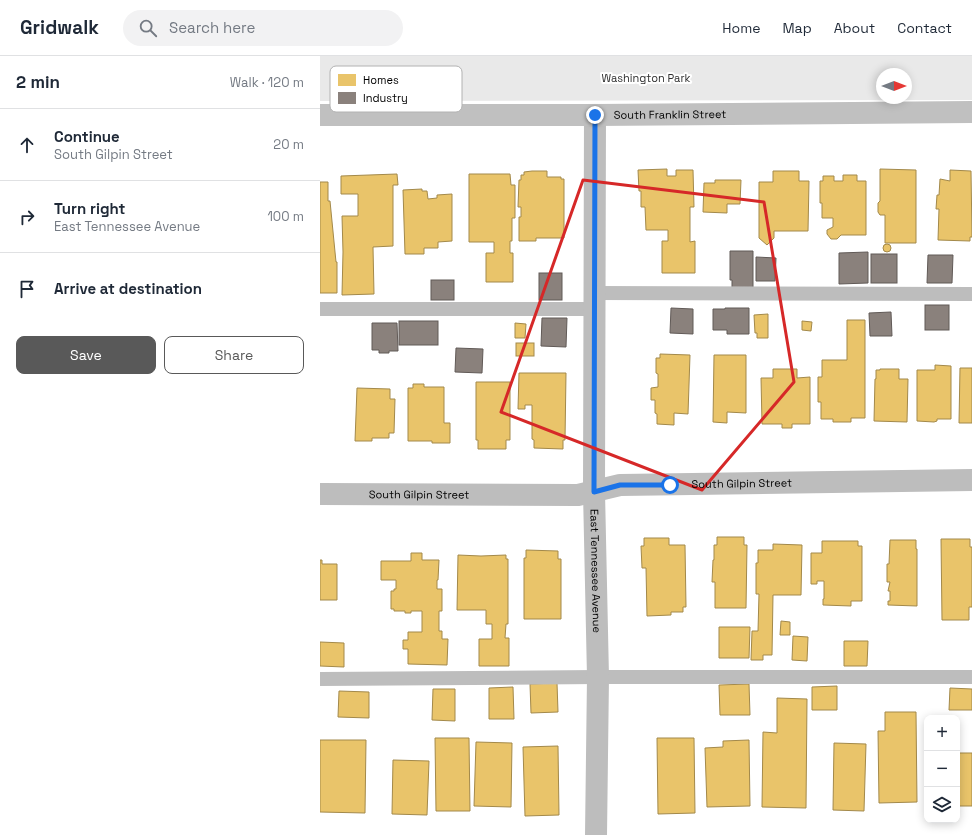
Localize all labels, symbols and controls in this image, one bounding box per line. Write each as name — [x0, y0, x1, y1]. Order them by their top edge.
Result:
search box — [123, 10, 403, 46]
text: Gridwalk — [20, 15, 99, 40]
icon: search — [137, 17, 159, 39]
text: Search here — [169, 18, 255, 37]
text: Home — [722, 19, 760, 37]
text: Map — [782, 19, 812, 37]
text: About — [834, 19, 875, 37]
text: Contact — [897, 19, 952, 37]
legend — [330, 66, 462, 112]
north arrow — [876, 68, 912, 104]
text: 2 min — [16, 71, 60, 93]
park label: Washington Park — [602, 71, 691, 85]
text: Homes — [363, 73, 399, 87]
text: Walk · 120 m — [230, 74, 304, 91]
text: Industry — [363, 91, 408, 105]
route end — [586, 106, 604, 124]
street label: South Franklin Street — [614, 107, 726, 122]
text: Continue — [54, 127, 120, 146]
icon: ahead — [16, 134, 38, 156]
text: 20 m — [273, 136, 304, 153]
text: South Gilpin Street — [54, 146, 173, 163]
text: Turn right — [54, 199, 125, 218]
icon: right — [16, 206, 38, 228]
text: 100 m — [267, 208, 304, 225]
text: East Tennessee Avenue — [54, 218, 200, 235]
icon: arrive — [16, 278, 38, 300]
text: Arrive at destination — [54, 279, 202, 298]
button: Save — [16, 336, 156, 374]
button: Share — [164, 336, 304, 374]
route start — [661, 476, 679, 494]
street label: South Gilpin Street — [691, 476, 792, 491]
street label: South Gilpin Street — [369, 487, 469, 502]
street label: East Tennessee Avenue — [587, 509, 604, 633]
map controls — [924, 715, 960, 823]
button: + — [924, 715, 960, 751]
button: − — [924, 751, 960, 787]
button: layers — [924, 787, 960, 823]

